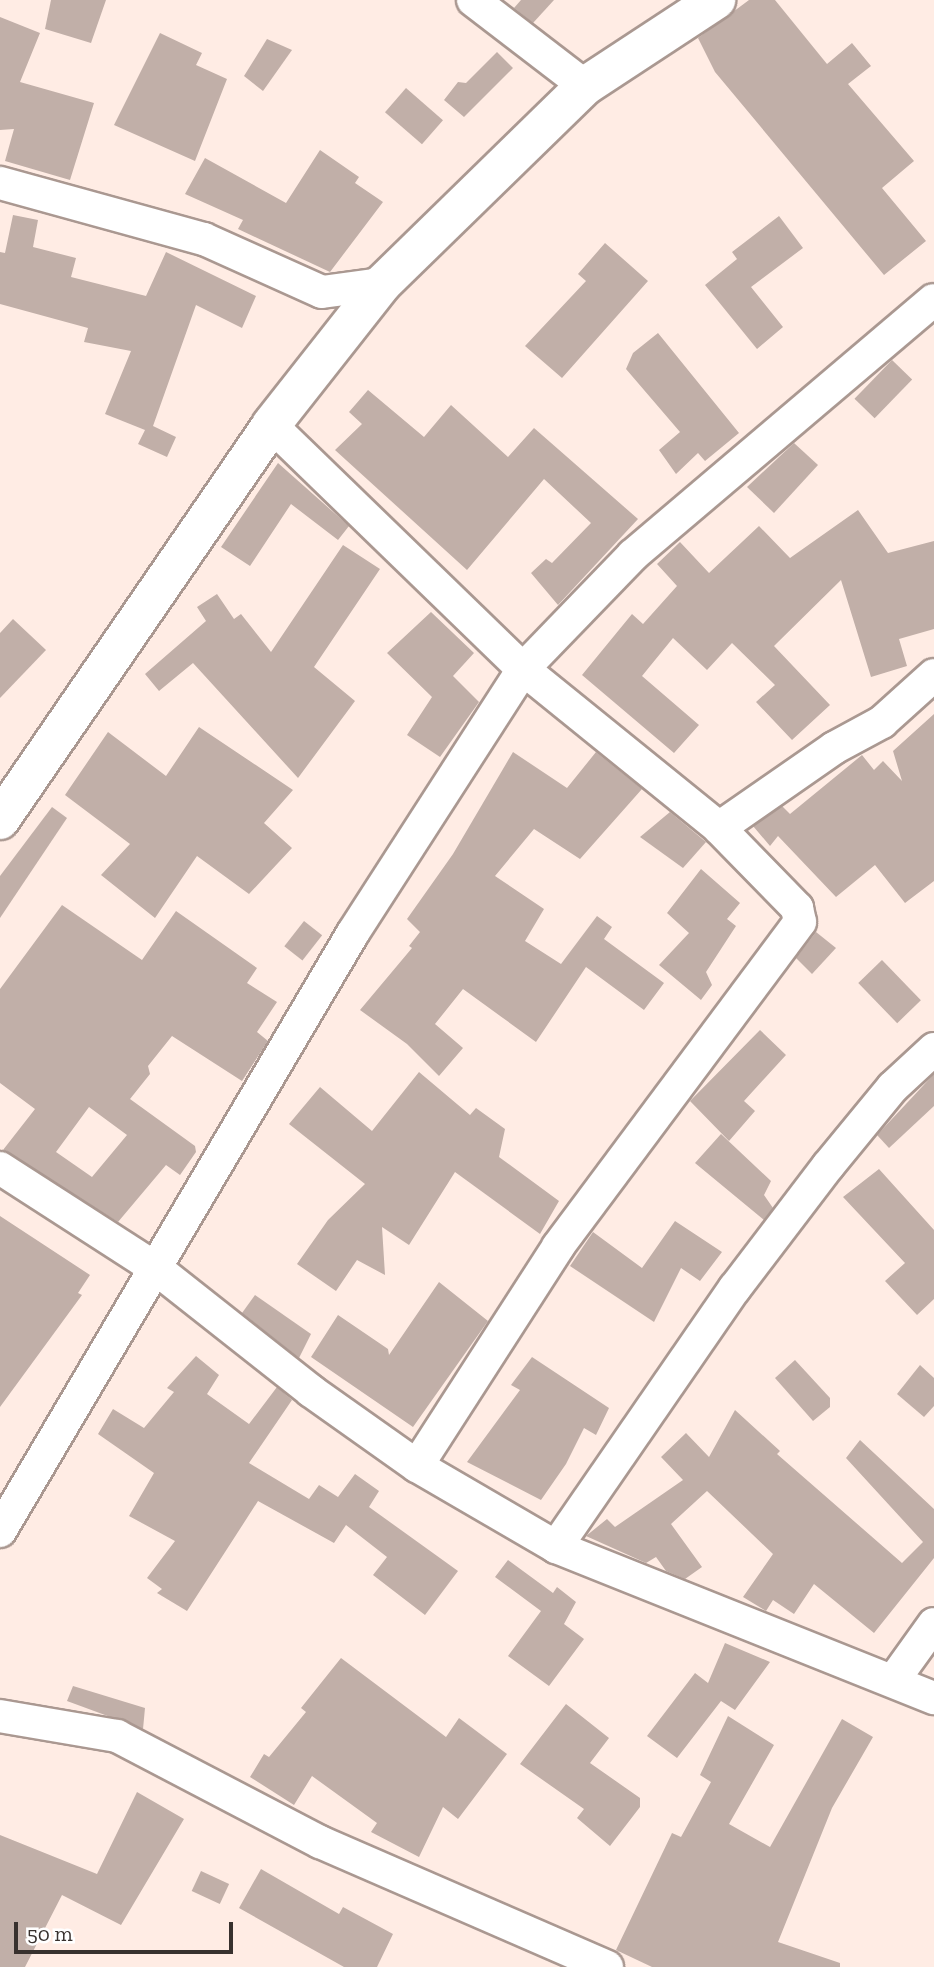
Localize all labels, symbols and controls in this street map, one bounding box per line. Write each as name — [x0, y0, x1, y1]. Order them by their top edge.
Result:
scale bar — [18, 1908, 236, 1952]
text: 50 m — [27, 1921, 73, 1946]

